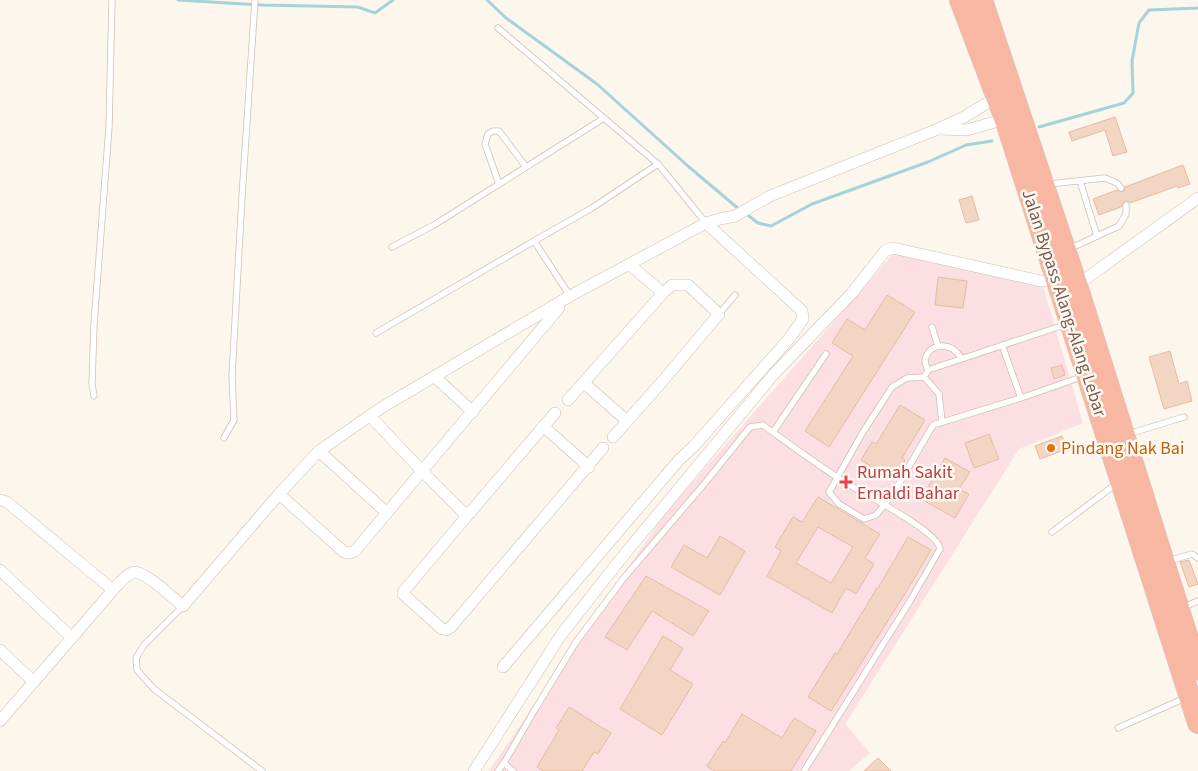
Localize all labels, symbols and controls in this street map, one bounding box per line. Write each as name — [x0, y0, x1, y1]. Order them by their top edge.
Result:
street label: Jalan Bypass Alang-Alang Lebar — [1015, 186, 1113, 420]
place label: Pindang Nak Bai — [1061, 436, 1184, 461]
marker: Pindang Nak Bai — [1045, 442, 1057, 454]
place label: Rumah Sakit Ernaldi Bahar — [857, 460, 960, 506]
marker: Rumah Sakit Ernaldi Bahar — [839, 475, 853, 489]

